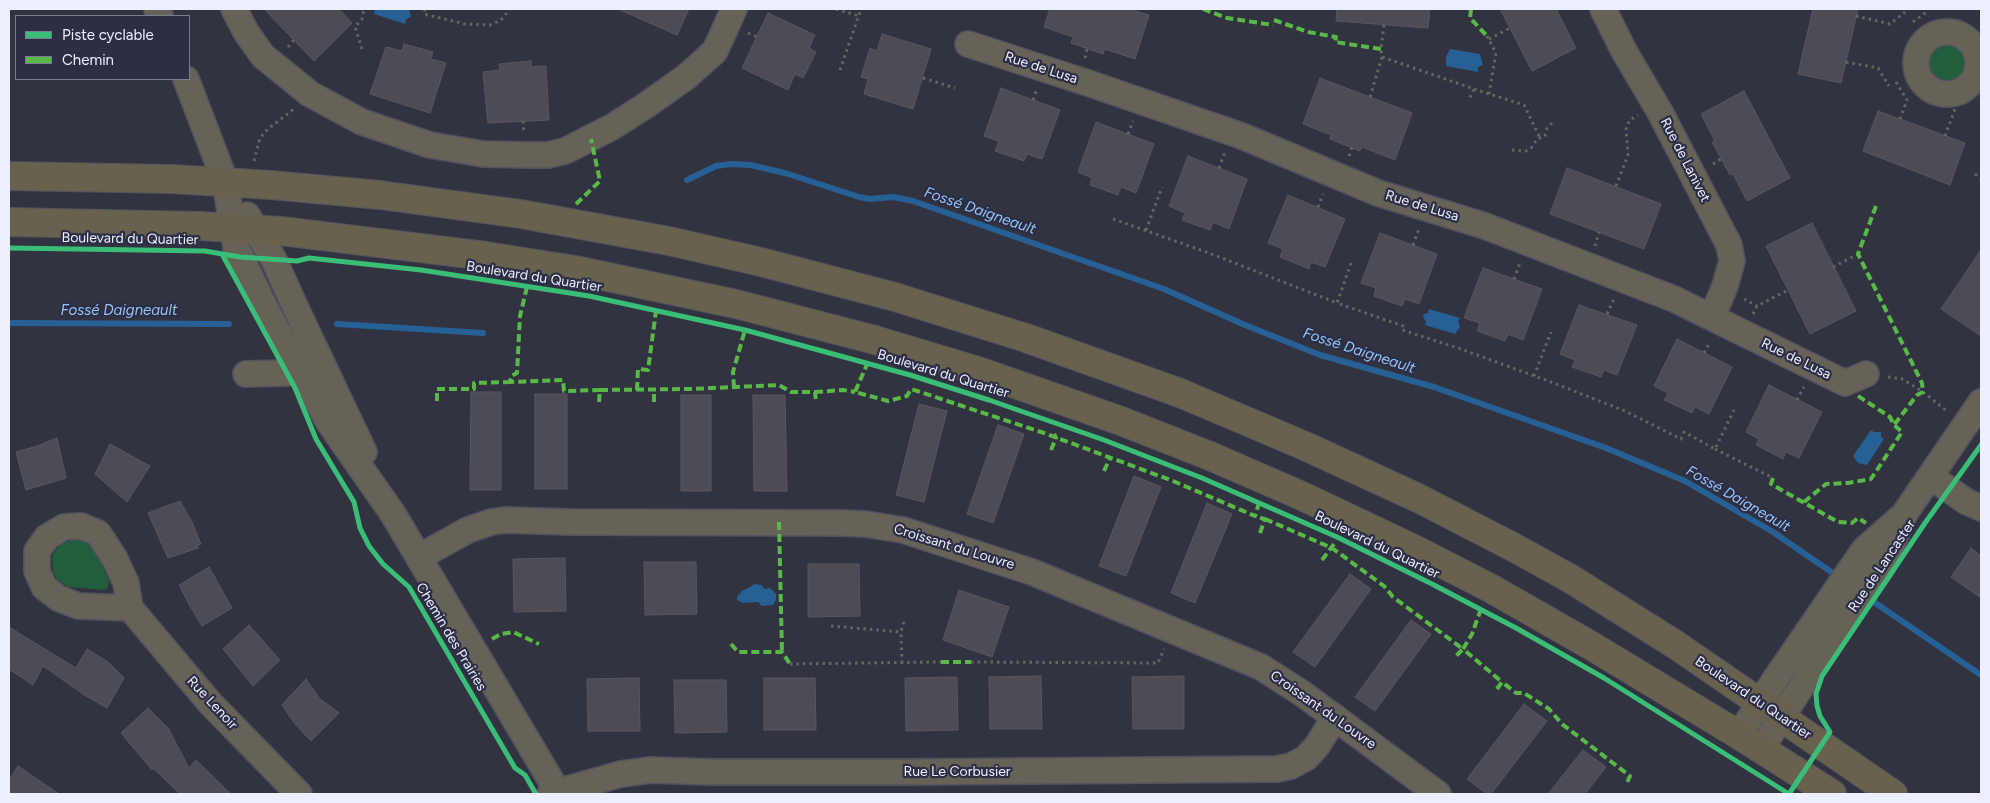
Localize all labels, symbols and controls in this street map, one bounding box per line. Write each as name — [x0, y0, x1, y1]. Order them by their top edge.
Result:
legend — [15, 15, 190, 80]
text: Piste cyclable — [62, 26, 154, 44]
street label: Rue de Lusa — [1002, 48, 1080, 88]
text: Chemin — [62, 51, 114, 69]
street label: Rue de Lanivet — [1657, 115, 1713, 205]
water label: Fossé Daigneault — [922, 183, 1038, 239]
street label: Rue de Lusa — [1383, 187, 1461, 225]
street label: Boulevard du Quartier — [62, 229, 198, 249]
street label: Boulevard du Quartier — [465, 258, 603, 296]
water label: Fossé Daigneault — [60, 302, 178, 320]
water label: Fossé Daigneault — [1301, 324, 1417, 378]
street label: Rue de Lusa — [1758, 335, 1834, 383]
street label: Boulevard du Quartier — [875, 346, 1011, 402]
water label: Fossé Daigneault — [1683, 462, 1793, 536]
street label: Boulevard du Quartier — [1312, 507, 1442, 583]
street label: Rue de Lancaster — [1845, 516, 1919, 616]
street label: Croissant du Louvre — [892, 521, 1016, 573]
street label: Chemin des Prairies — [412, 580, 490, 694]
street label: Boulevard du Quartier — [1692, 653, 1814, 743]
street label: Croissant du Louvre — [1267, 667, 1379, 753]
street label: Rue Lenoir — [183, 673, 241, 733]
street label: Rue Le Corbusier — [903, 764, 1011, 780]

